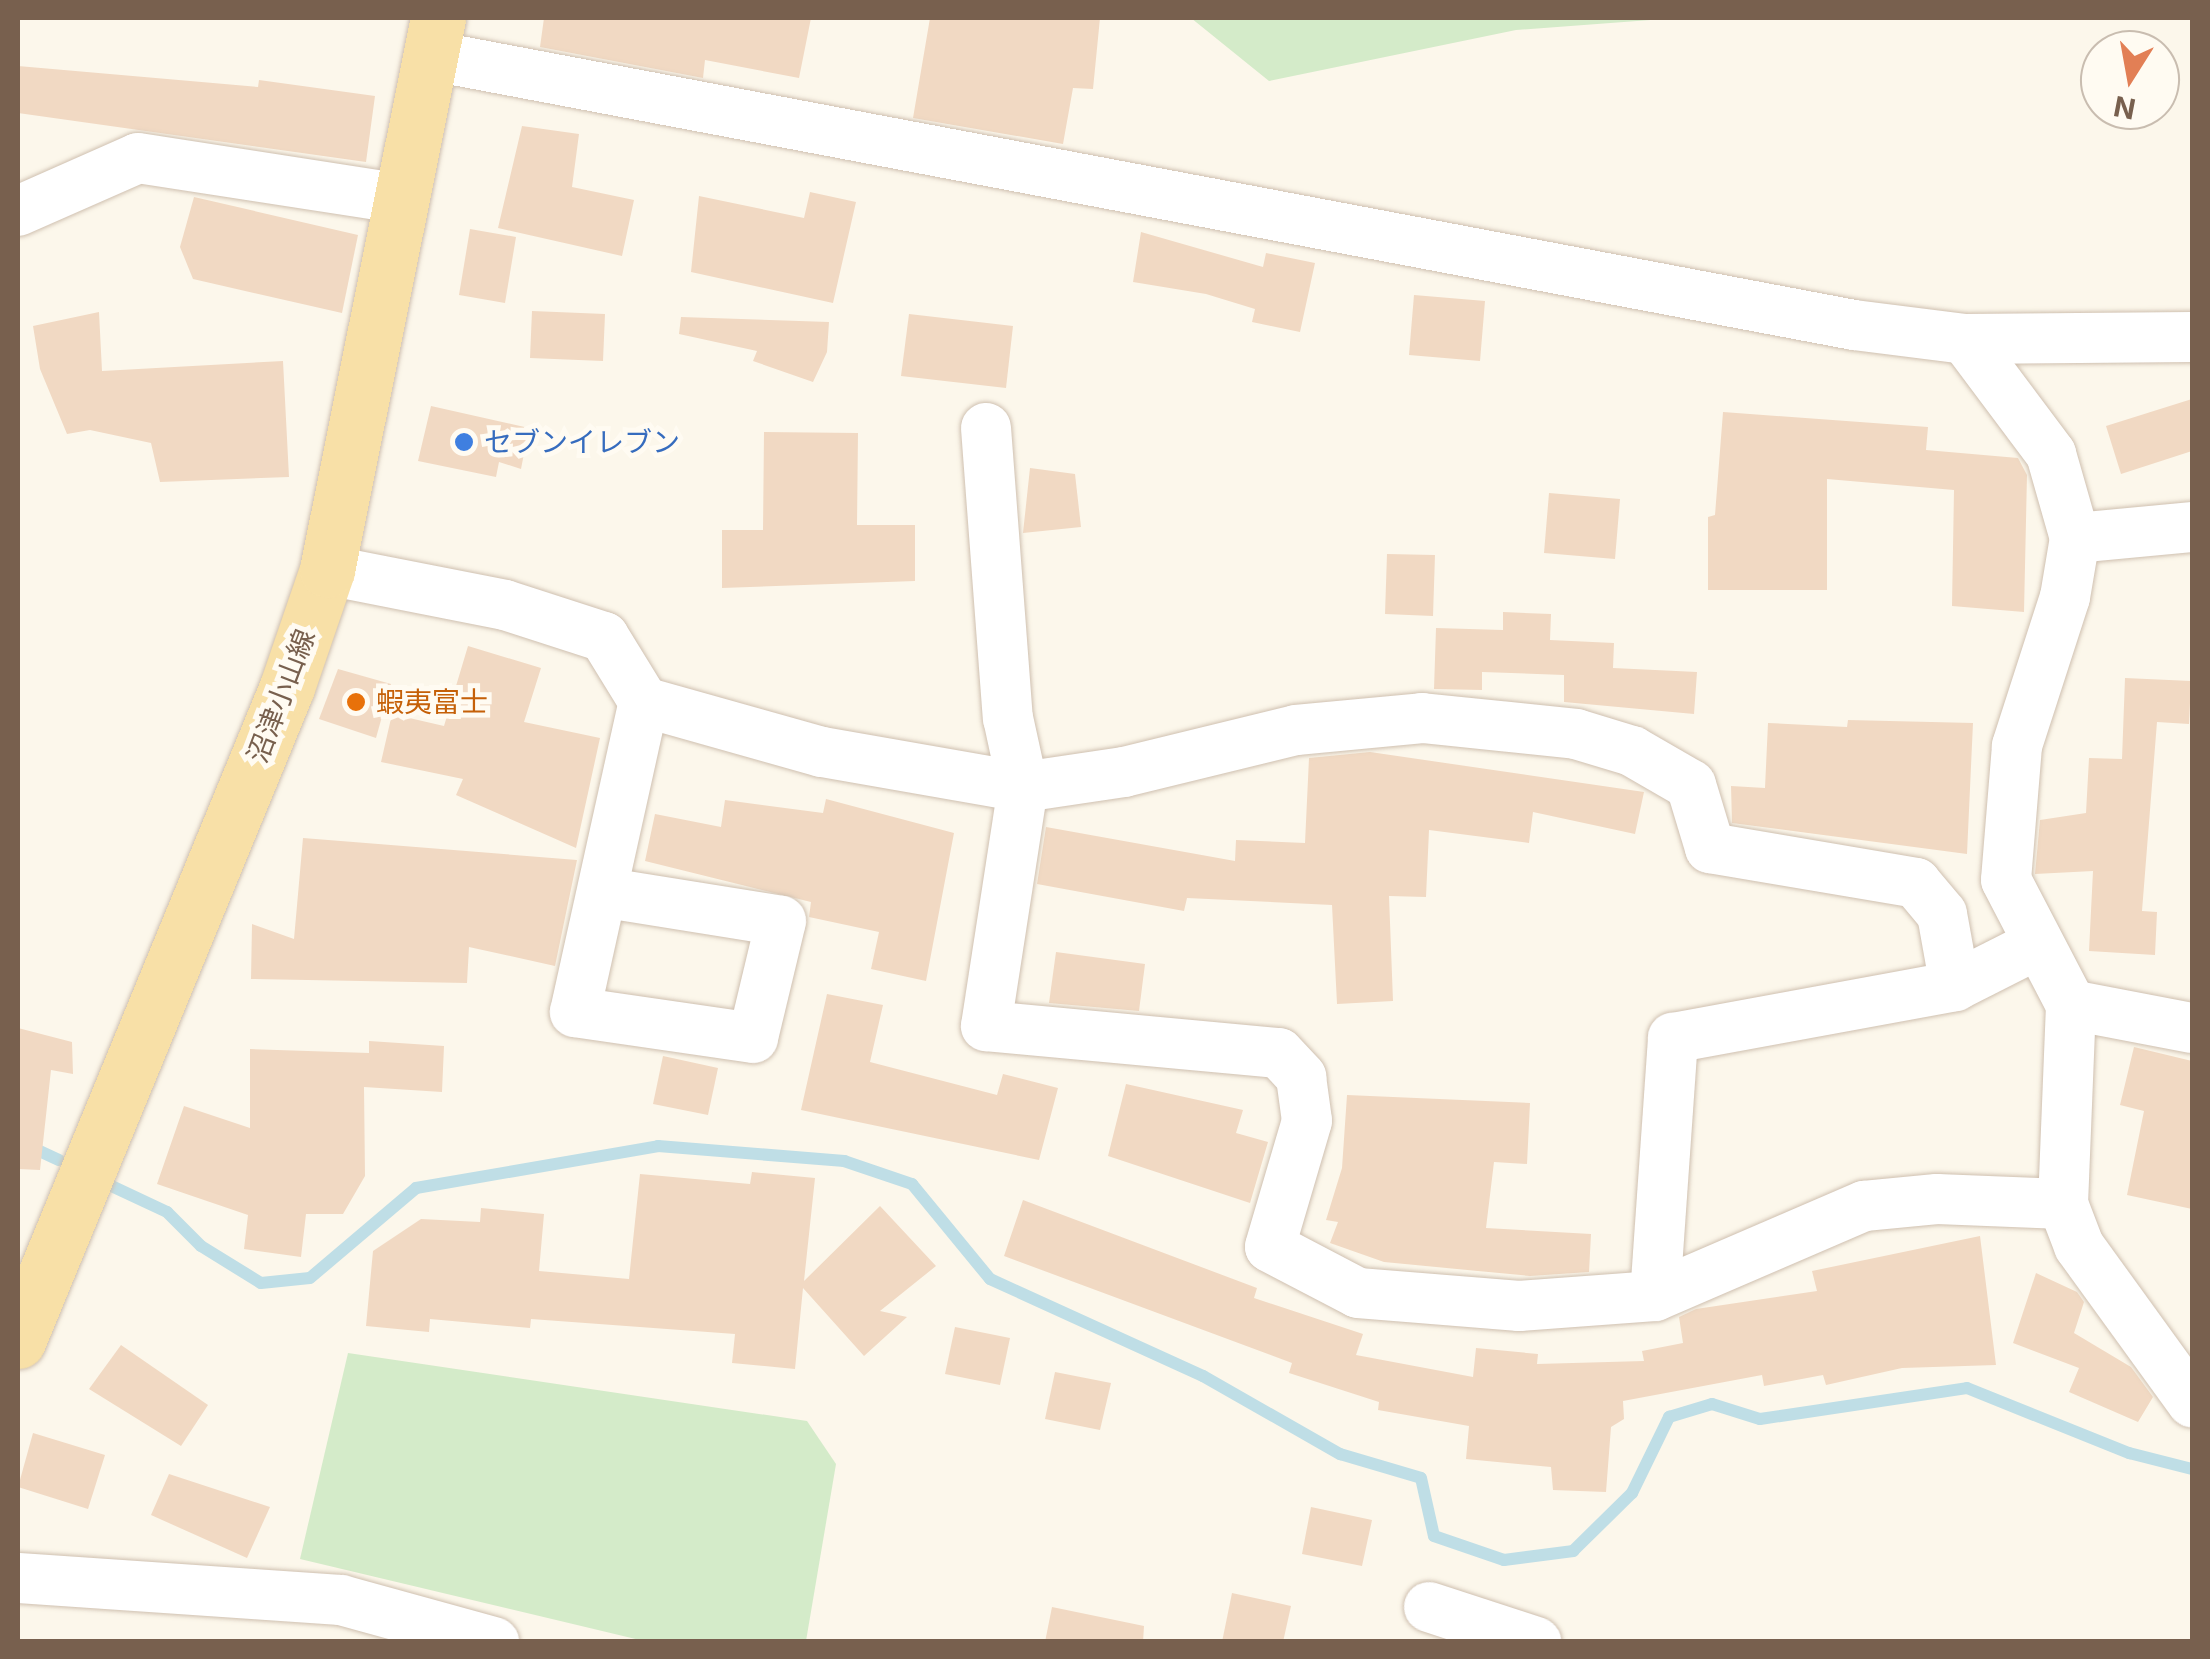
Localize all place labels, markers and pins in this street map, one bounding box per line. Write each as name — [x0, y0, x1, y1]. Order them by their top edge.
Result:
place label: セブンイレブン — [484, 425, 680, 459]
marker: セブンイレブン — [453, 431, 475, 453]
place label: 蝦夷富士 — [376, 685, 488, 719]
marker: 蝦夷富士 — [345, 691, 367, 713]

